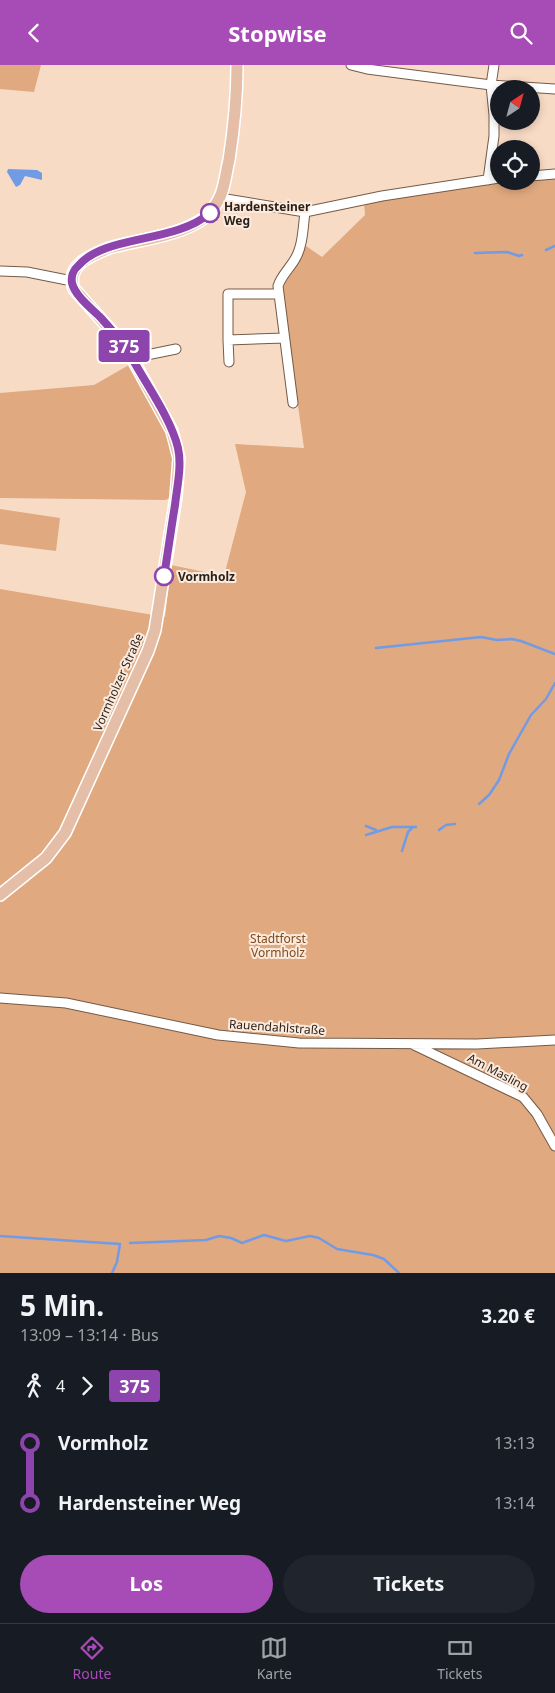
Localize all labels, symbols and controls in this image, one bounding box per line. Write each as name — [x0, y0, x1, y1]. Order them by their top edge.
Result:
text: Stopwise — [228, 18, 327, 48]
icon: back — [20, 19, 48, 47]
icon: search — [507, 19, 535, 47]
north arrow — [490, 80, 540, 130]
map controls — [490, 80, 540, 190]
button: locate — [490, 140, 540, 190]
place label: Hardensteiner Weg — [224, 198, 311, 229]
marker: Hardensteiner Weg — [200, 203, 220, 223]
line badge: 375 — [95, 330, 153, 362]
text: 375 — [109, 334, 139, 358]
marker: Vormholz — [154, 566, 174, 586]
place label: Vormholz — [178, 568, 235, 585]
street label: Vormholzer Straße — [89, 630, 147, 734]
park label: Stadtforst Vormholz — [250, 930, 307, 961]
street label: Rauendahlstraße — [228, 1015, 326, 1039]
street label: Am Masling — [465, 1049, 531, 1095]
text: 5 Min. — [20, 1286, 104, 1324]
text: 3.20 € — [481, 1303, 535, 1329]
text: 13:09 – 13:14 · Bus — [20, 1324, 159, 1346]
icon: walk — [20, 1372, 48, 1400]
icon: forward — [73, 1372, 101, 1400]
text: 375 — [119, 1374, 150, 1398]
text: 4 — [56, 1375, 65, 1397]
text: Vormholz — [58, 1430, 148, 1456]
text: 13:13 — [494, 1432, 535, 1454]
text: Hardensteiner Weg — [58, 1490, 241, 1516]
text: 13:14 — [494, 1492, 535, 1514]
button: Los — [20, 1555, 273, 1613]
button: Tickets — [283, 1555, 535, 1613]
tab: Route — [73, 1634, 111, 1683]
tab: Karte — [257, 1634, 292, 1683]
tab: Tickets — [437, 1634, 482, 1683]

